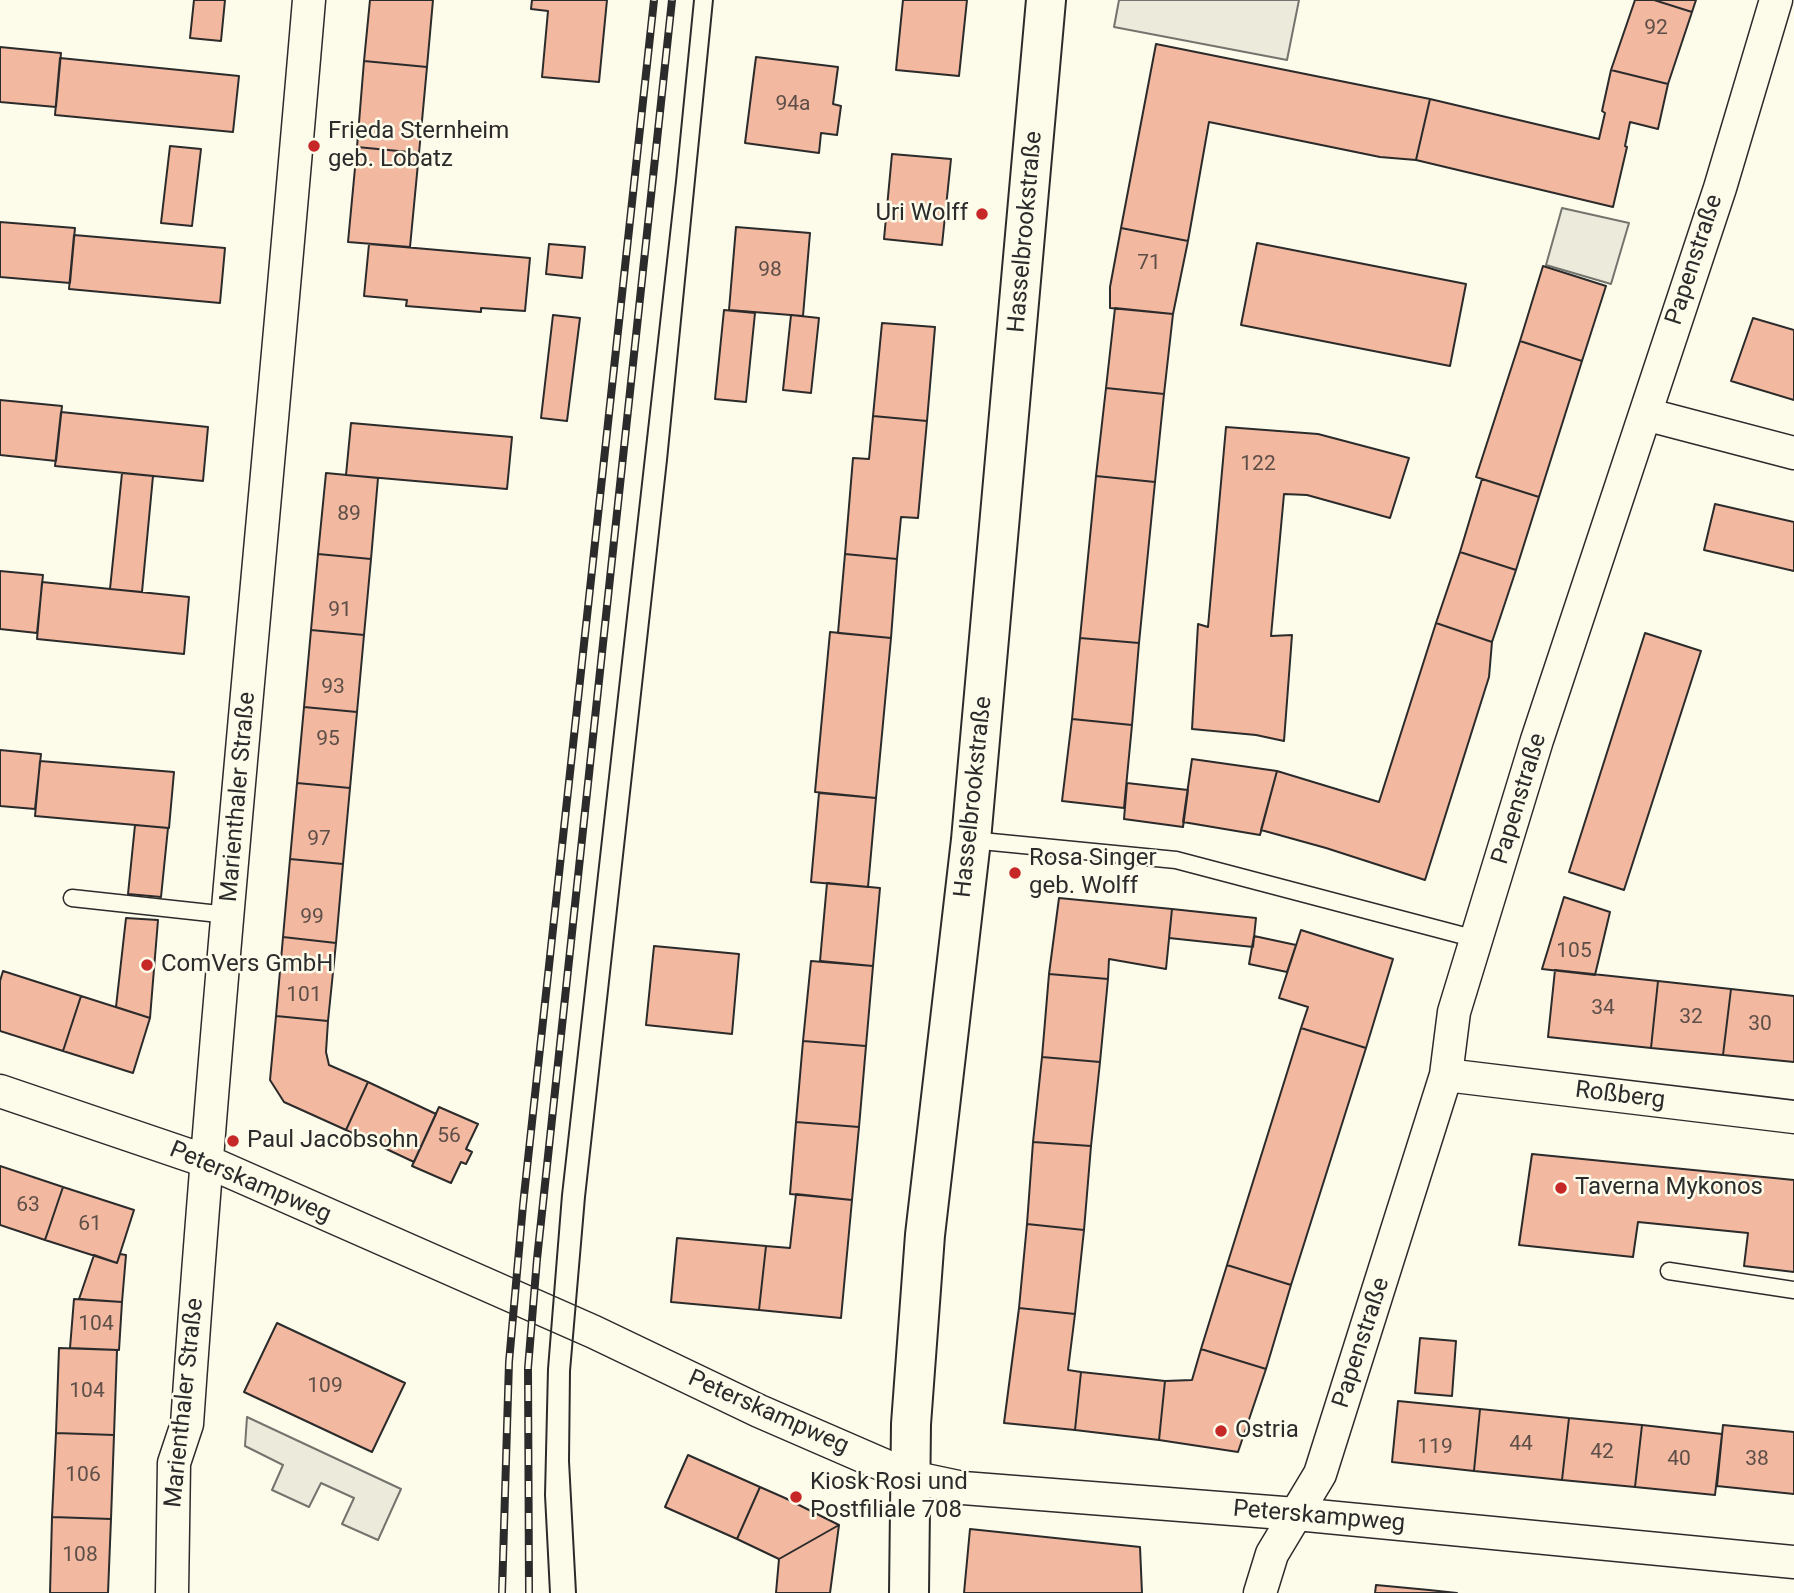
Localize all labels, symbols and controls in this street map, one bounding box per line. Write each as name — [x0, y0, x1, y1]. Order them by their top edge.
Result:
house number: 92 — [1644, 16, 1668, 42]
house number: 94a — [775, 92, 811, 118]
place label: Frieda Sternheim geb. Lobatz — [328, 118, 509, 174]
street label: Hasselbrookstraße — [1003, 130, 1049, 334]
marker: Frieda Sternheim geb. Lobatz — [306, 138, 322, 154]
street label: Papenstraße — [1660, 191, 1730, 329]
place label: Uri Wolff — [875, 200, 968, 228]
marker: Uri Wolff — [974, 206, 990, 222]
house number: 71 — [1137, 251, 1161, 277]
house number: 98 — [758, 258, 782, 284]
house number: 122 — [1240, 452, 1276, 478]
house number: 89 — [337, 502, 361, 528]
house number: 91 — [328, 598, 352, 624]
house number: 93 — [321, 675, 345, 701]
street label: Marienthaler Straße — [215, 691, 263, 903]
street label: Hasselbrookstraße — [949, 695, 999, 899]
house number: 95 — [316, 727, 340, 753]
street label: Papenstraße — [1486, 730, 1554, 868]
house number: 97 — [307, 827, 331, 853]
place label: Rosa Singer geb. Wolff — [1029, 845, 1157, 901]
marker: Rosa Singer geb. Wolff — [1007, 865, 1023, 881]
house number: 99 — [300, 905, 324, 931]
house number: 105 — [1556, 939, 1592, 965]
place label: ComVers GmbH — [161, 951, 333, 979]
marker: ComVers GmbH — [139, 957, 155, 973]
house number: 101 — [286, 983, 322, 1009]
house number: 34 — [1591, 996, 1615, 1022]
house number: 32 — [1679, 1005, 1703, 1031]
house number: 30 — [1748, 1012, 1772, 1038]
street label: Roßberg — [1573, 1076, 1667, 1116]
house number: 56 — [437, 1124, 461, 1150]
place label: Paul Jacobsohn — [247, 1127, 419, 1155]
marker: Paul Jacobsohn — [225, 1133, 241, 1149]
street label: Peterskampweg — [165, 1136, 335, 1230]
place label: Taverna Mykonos — [1575, 1174, 1763, 1202]
marker: Taverna Mykonos — [1553, 1180, 1569, 1196]
house number: 63 — [16, 1193, 40, 1219]
house number: 61 — [78, 1212, 102, 1238]
street label: Papenstraße — [1327, 1274, 1397, 1412]
street label: Marienthaler Straße — [160, 1297, 210, 1509]
house number: 104 — [78, 1312, 114, 1338]
street label: Peterskampweg — [683, 1365, 853, 1461]
house number: 109 — [307, 1374, 343, 1400]
house number: 104 — [69, 1379, 105, 1405]
place label: Ostria — [1235, 1417, 1299, 1445]
marker: Ostria — [1213, 1423, 1229, 1439]
house number: 44 — [1509, 1432, 1533, 1458]
house number: 119 — [1417, 1435, 1453, 1461]
house number: 42 — [1590, 1440, 1614, 1466]
house number: 40 — [1667, 1447, 1691, 1473]
house number: 38 — [1745, 1447, 1769, 1473]
house number: 106 — [65, 1463, 101, 1489]
place label: Kiosk Rosi und Postfiliale 708 — [810, 1469, 968, 1525]
marker: Kiosk Rosi und Postfiliale 708 — [788, 1489, 804, 1505]
street label: Peterskampweg — [1232, 1495, 1406, 1539]
house number: 108 — [62, 1543, 98, 1569]

